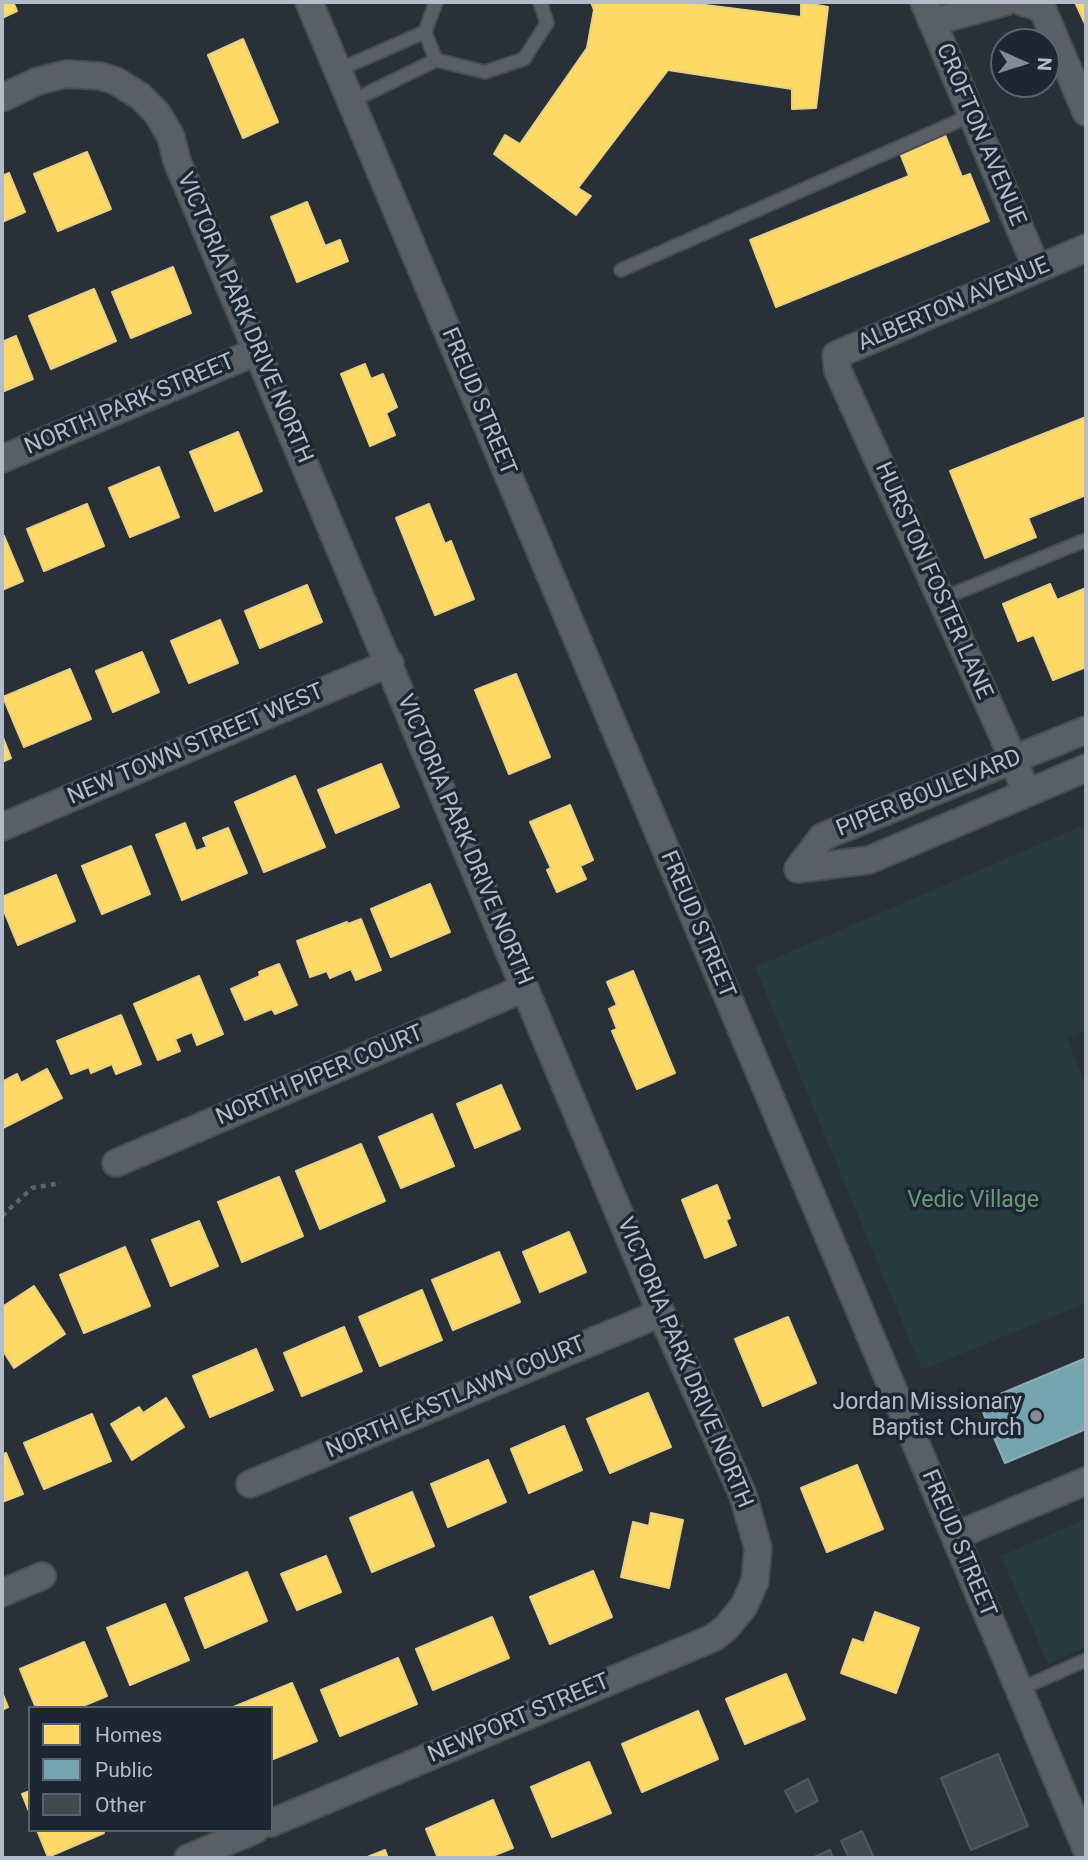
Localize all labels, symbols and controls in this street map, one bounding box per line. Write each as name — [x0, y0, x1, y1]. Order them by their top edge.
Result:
north arrow — [990, 28, 1060, 98]
street label: CROFTON AVENUE — [929, 40, 1031, 230]
text: N — [1033, 57, 1056, 71]
street label: VICTORIA PARK DRIVE NORTH — [170, 169, 318, 467]
street label: ALBERTON AVENUE — [854, 252, 1054, 358]
street label: FREUD STREET — [435, 324, 521, 480]
street label: NORTH PARK STREET — [21, 348, 239, 462]
street label: HURSTON FOSTER LANE — [868, 458, 998, 704]
street label: NEW TOWN STREET WEST — [64, 678, 328, 812]
street label: VICTORIA PARK DRIVE NORTH — [390, 691, 538, 989]
street label: PIPER BOULEVARD — [833, 744, 1025, 844]
street label: FREUD STREET — [654, 847, 740, 1003]
street label: NORTH PIPER COURT — [212, 1020, 428, 1132]
park label: Vedic Village — [907, 1187, 1039, 1215]
street label: VICTORIA PARK DRIVE NORTH — [610, 1214, 758, 1512]
street label: NORTH EASTLAWN COURT — [322, 1331, 590, 1465]
place label: Jordan Missionary Baptist Church — [833, 1389, 1022, 1443]
marker: Jordan Missionary Baptist Church — [1028, 1408, 1044, 1424]
street label: FREUD STREET — [915, 1466, 1001, 1622]
street label: NEWPORT STREET — [424, 1668, 614, 1770]
legend — [28, 1706, 273, 1832]
text: Homes — [95, 1723, 162, 1747]
text: Public — [95, 1758, 153, 1782]
text: Other — [95, 1793, 146, 1817]

